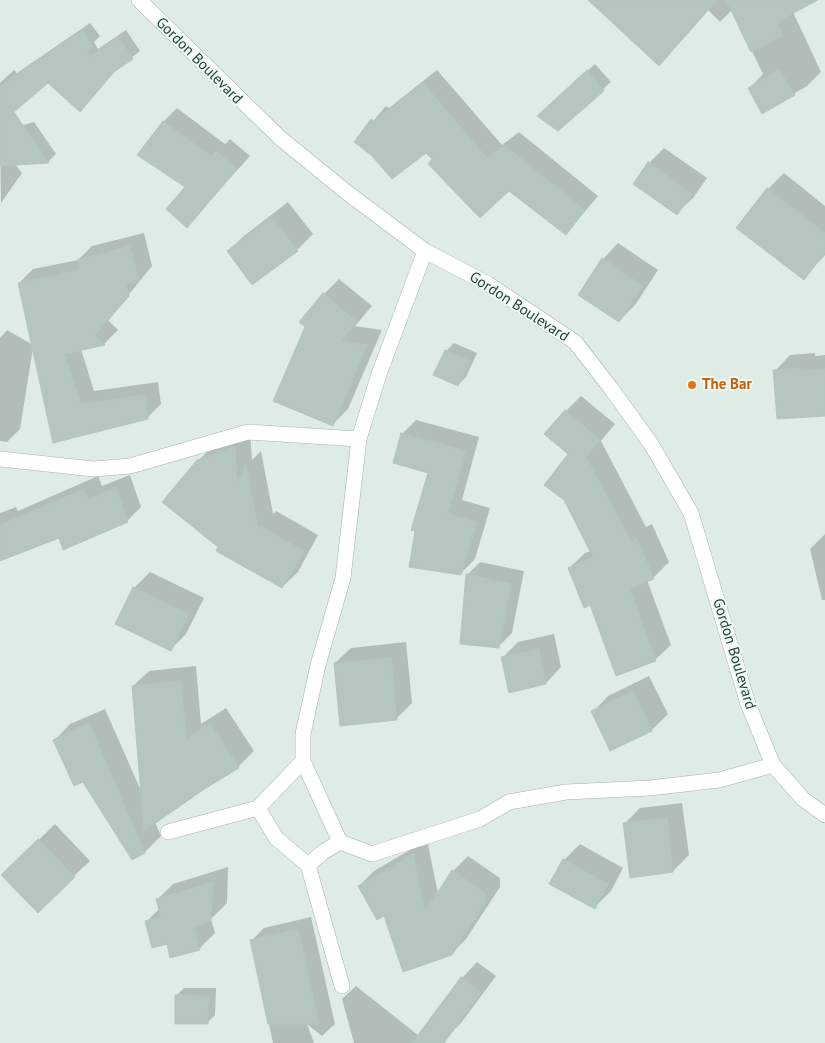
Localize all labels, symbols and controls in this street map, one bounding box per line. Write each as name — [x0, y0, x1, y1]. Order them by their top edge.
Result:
street label: Gordon Boulevard — [152, 14, 246, 108]
street label: Gordon Boulevard — [466, 268, 572, 346]
place label: The Bar — [702, 376, 752, 394]
marker: The Bar — [686, 379, 698, 391]
street label: Gordon Boulevard — [709, 596, 759, 712]

